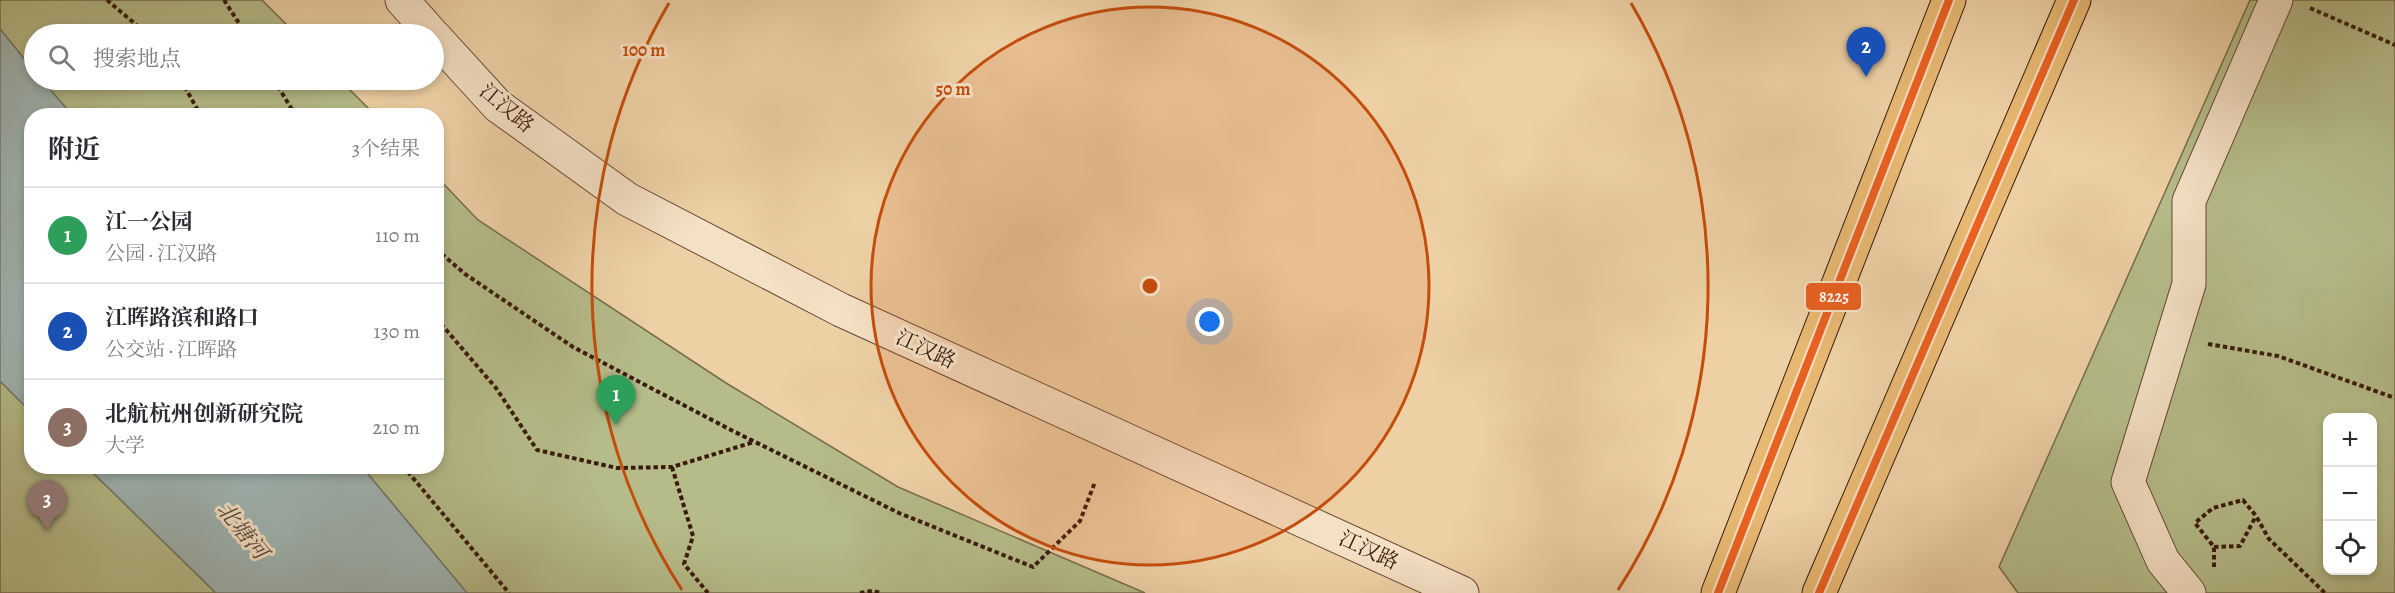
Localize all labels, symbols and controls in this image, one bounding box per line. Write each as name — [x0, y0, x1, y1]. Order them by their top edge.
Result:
search box — [24, 24, 444, 90]
pin: 2 — [1846, 28, 1886, 77]
text: 100 m — [623, 38, 665, 62]
icon: search — [45, 41, 78, 74]
text: 搜索地点 — [93, 44, 181, 74]
street label: 江汉路 — [474, 77, 540, 139]
text: 50 m — [936, 77, 970, 101]
text: 附近 — [48, 132, 100, 167]
text: 3个结果 — [352, 135, 420, 162]
text: 江一公园 — [105, 207, 193, 237]
text: 1 — [64, 222, 71, 249]
text: 110 m — [375, 222, 420, 249]
text: 公园 · 江汉路 — [105, 240, 217, 267]
centre of rings — [1140, 276, 1160, 296]
line badge: 8225 — [1805, 282, 1862, 311]
text: 8225 — [1819, 286, 1849, 308]
text: 江晖路滨和路口 — [105, 303, 259, 333]
your location — [1195, 307, 1224, 336]
text: 2 — [63, 318, 72, 345]
text: 130 m — [374, 318, 420, 345]
street label: 江汉路 — [892, 323, 960, 375]
text: 公交站 · 江晖路 — [105, 336, 237, 363]
pin: 1 — [596, 376, 636, 425]
text: 北航杭州创新研究院 — [105, 399, 303, 429]
map controls — [2323, 413, 2377, 575]
button: + — [2323, 413, 2377, 467]
text: 3 — [63, 414, 72, 441]
text: 210 m — [372, 414, 420, 441]
text: 大学 — [105, 432, 145, 459]
button: − — [2323, 467, 2377, 521]
pin: 3 — [28, 480, 66, 530]
water label: 北塘河 — [210, 496, 277, 569]
button: locate — [2323, 521, 2377, 575]
street label: 江汉路 — [1335, 524, 1403, 576]

